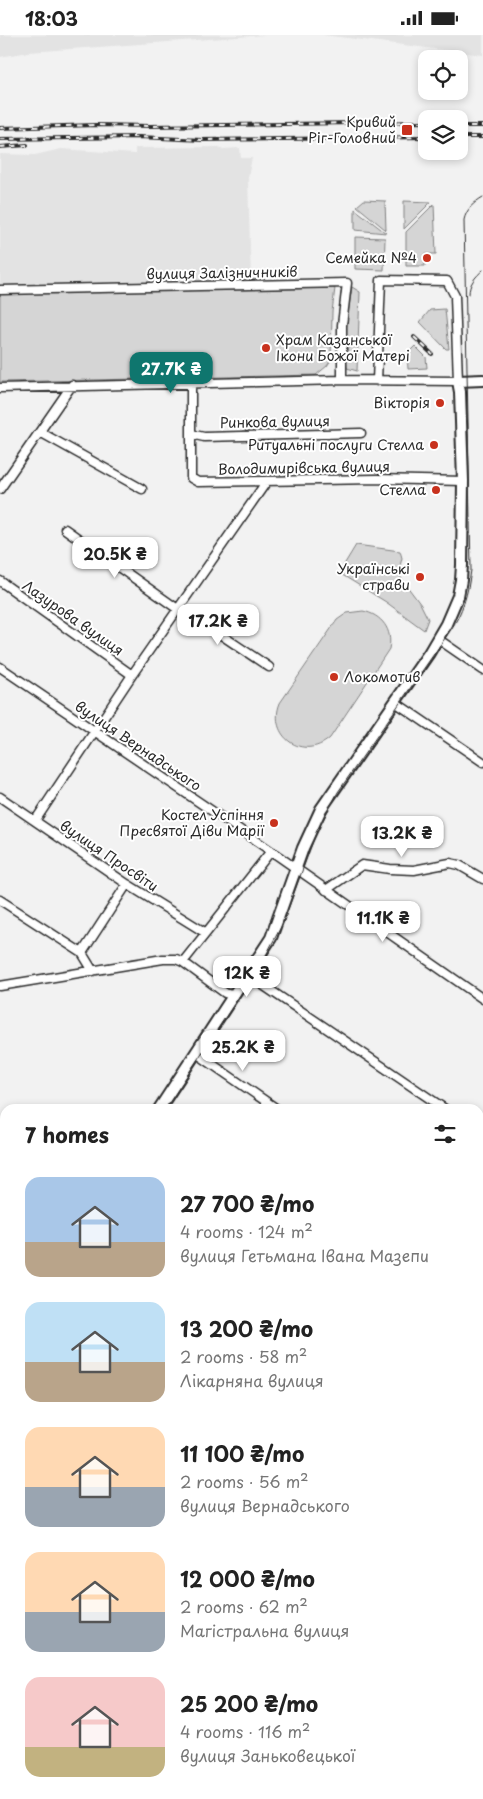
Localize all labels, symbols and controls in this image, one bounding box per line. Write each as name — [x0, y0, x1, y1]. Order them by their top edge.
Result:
text: 18:03 — [25, 4, 78, 32]
map controls — [418, 50, 468, 160]
button: locate — [418, 50, 468, 100]
button: layers — [418, 110, 468, 160]
place label: Кривий Ріг-Головний — [308, 111, 396, 148]
marker: Кривий Ріг-Головний — [400, 123, 414, 137]
place label: Семейка №4 — [325, 247, 417, 268]
marker: Семейка №4 — [421, 252, 433, 264]
street label: вулиця Залізничників — [146, 261, 298, 284]
place label: Храм Казанської Ікони Божої Матері — [276, 329, 410, 366]
marker: Храм Казанської Ікони Божої Матері — [260, 342, 272, 354]
pin: 27.7K ₴ — [125, 351, 217, 394]
text: 27.7K ₴ — [141, 356, 201, 380]
place label: Вікторія — [374, 392, 430, 413]
marker: Вікторія — [434, 397, 446, 409]
street label: Ринкова вулиця — [220, 410, 330, 433]
place label: Ритуальні послуги Стелла — [248, 434, 424, 455]
marker: Ритуальні послуги Стелла — [428, 439, 440, 451]
street label: Володимирівська вулиця — [218, 455, 390, 480]
place label: Стелла — [379, 479, 426, 500]
marker: Стелла — [430, 484, 442, 496]
pin: 20.5K ₴ — [69, 537, 161, 579]
text: 20.5K ₴ — [83, 541, 147, 565]
place label: Українські страви — [337, 558, 410, 595]
marker: Українські страви — [414, 571, 426, 583]
street label: Лазурова вулиця — [18, 575, 128, 660]
pin: 17.2K ₴ — [172, 603, 264, 646]
text: 17.2K ₴ — [188, 608, 248, 632]
place label: Локомотив — [344, 666, 420, 687]
marker: Локомотив — [328, 671, 340, 683]
street label: вулиця Вернадського — [71, 695, 206, 796]
place label: Костел Успіння Пресвятої Діви Марії — [120, 804, 265, 841]
street label: вулиця Просвіти — [56, 815, 163, 896]
pin: 13.2K ₴ — [356, 815, 448, 858]
marker: Костел Успіння Пресвятої Діви Марії — [268, 817, 280, 829]
text: 13.2K ₴ — [372, 820, 432, 844]
pin: 11.1K ₴ — [337, 901, 429, 943]
text: 11.1K ₴ — [356, 905, 410, 929]
pin: 12K ₴ — [212, 955, 282, 998]
text: 12K ₴ — [224, 960, 270, 984]
pin: 25.2K ₴ — [197, 1029, 289, 1072]
text: 25.2K ₴ — [211, 1034, 275, 1058]
text: 7 homes — [25, 1118, 109, 1150]
icon: filters — [431, 1120, 459, 1148]
text: 27 700 ₴/mo — [180, 1187, 314, 1219]
icon: home — [65, 1197, 125, 1257]
text: 4 rooms · 124 m² — [180, 1219, 313, 1243]
text: вулиця Гетьмана Івана Мазепи — [180, 1243, 429, 1267]
text: 13 200 ₴/mo — [180, 1312, 313, 1344]
icon: home — [65, 1322, 125, 1382]
text: 2 rooms · 58 m² — [180, 1344, 307, 1368]
text: Лікарняна вулиця — [180, 1368, 324, 1392]
text: 11 100 ₴/mo — [180, 1437, 304, 1469]
icon: home — [65, 1447, 125, 1507]
text: 2 rooms · 56 m² — [180, 1469, 309, 1493]
text: вулиця Вернадського — [180, 1493, 350, 1517]
text: 12 000 ₴/mo — [180, 1562, 315, 1594]
icon: home — [65, 1572, 125, 1632]
text: 2 rooms · 62 m² — [180, 1594, 308, 1618]
text: Магістральна вулиця — [180, 1618, 349, 1642]
text: 25 200 ₴/mo — [180, 1687, 318, 1719]
icon: home — [65, 1697, 125, 1757]
text: 4 rooms · 116 m² — [180, 1719, 310, 1743]
text: вулиця Заньковецької — [180, 1743, 355, 1767]

